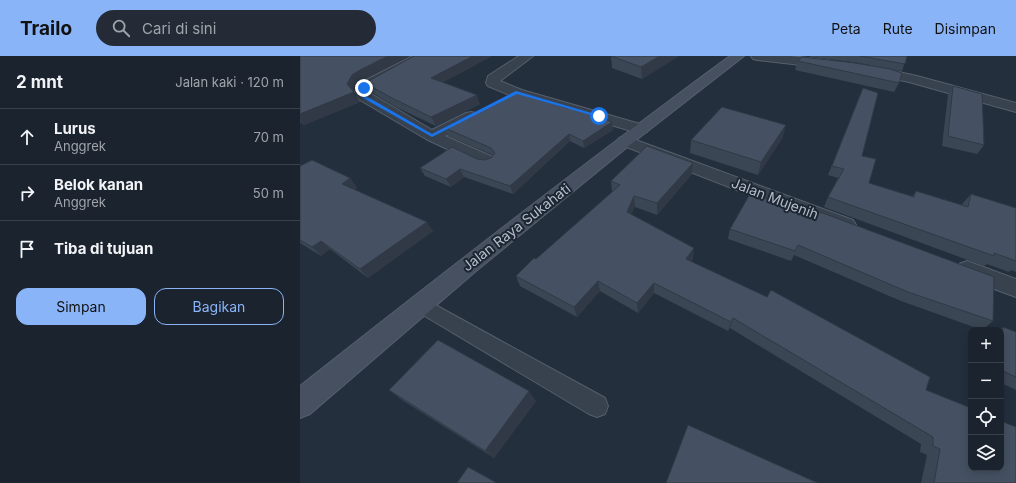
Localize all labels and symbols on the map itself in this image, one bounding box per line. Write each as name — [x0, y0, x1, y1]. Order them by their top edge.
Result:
route end — [355, 79, 373, 97]
route start — [590, 107, 608, 125]
street label: Jalan Mujenih — [729, 174, 821, 222]
street label: Jalan Raya Sukahati — [459, 180, 573, 274]

